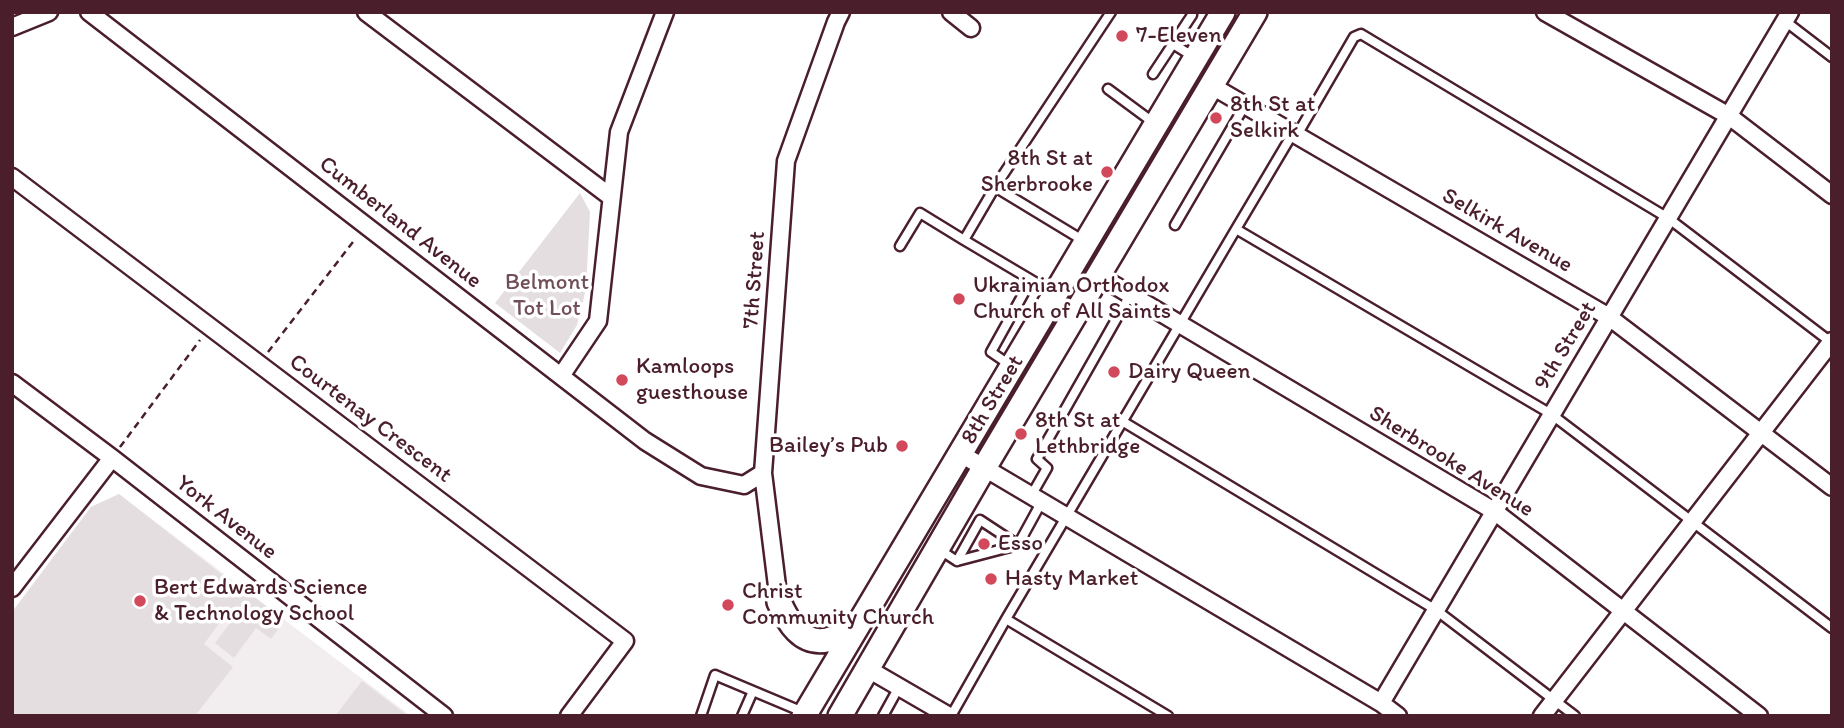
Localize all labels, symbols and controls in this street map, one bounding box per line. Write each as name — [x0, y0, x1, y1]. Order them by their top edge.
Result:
place label: 7-Eleven — [1136, 22, 1221, 50]
marker: 7-Eleven — [1114, 28, 1130, 44]
place label: 8th St at Selkirk — [1230, 91, 1315, 145]
marker: 8th St at Selkirk — [1208, 110, 1224, 126]
place label: 8th St at Sherbrooke — [981, 145, 1093, 199]
street label: Cumberland Avenue — [313, 151, 487, 295]
marker: 8th St at Sherbrooke — [1099, 164, 1115, 180]
street label: Selkirk Avenue — [1437, 183, 1577, 279]
street label: 7th Street — [738, 230, 772, 330]
park label: Belmont Tot Lot — [505, 269, 589, 323]
place label: Ukrainian Orthodox Church of All Saints — [973, 272, 1171, 326]
marker: Ukrainian Orthodox Church of All Saints — [951, 291, 967, 307]
street label: 9th Street — [1529, 297, 1603, 395]
street label: Courtenay Crescent — [283, 349, 457, 489]
street label: 8th Street — [956, 350, 1030, 450]
place label: Kamloops guesthouse — [636, 353, 748, 407]
place label: Dairy Queen — [1128, 358, 1251, 386]
marker: Dairy Queen — [1106, 364, 1122, 380]
marker: Kamloops guesthouse — [614, 372, 630, 388]
street label: Sherbrooke Avenue — [1363, 400, 1539, 524]
place label: 8th St at Lethbridge — [1035, 407, 1140, 461]
marker: 8th St at Lethbridge — [1013, 426, 1029, 442]
place label: Bailey’s Pub — [769, 432, 888, 460]
marker: Bailey’s Pub — [894, 438, 910, 454]
street label: York Avenue — [170, 470, 282, 566]
place label: Esso — [998, 530, 1043, 558]
marker: Esso — [976, 536, 992, 552]
place label: Hasty Market — [1005, 565, 1138, 593]
marker: Hasty Market — [983, 571, 999, 587]
place label: Bert Edwards Science & Technology School — [154, 574, 368, 628]
place label: Christ Community Church — [742, 578, 934, 632]
marker: Bert Edwards Science & Technology School — [132, 593, 148, 609]
marker: Christ Community Church — [720, 597, 736, 613]

